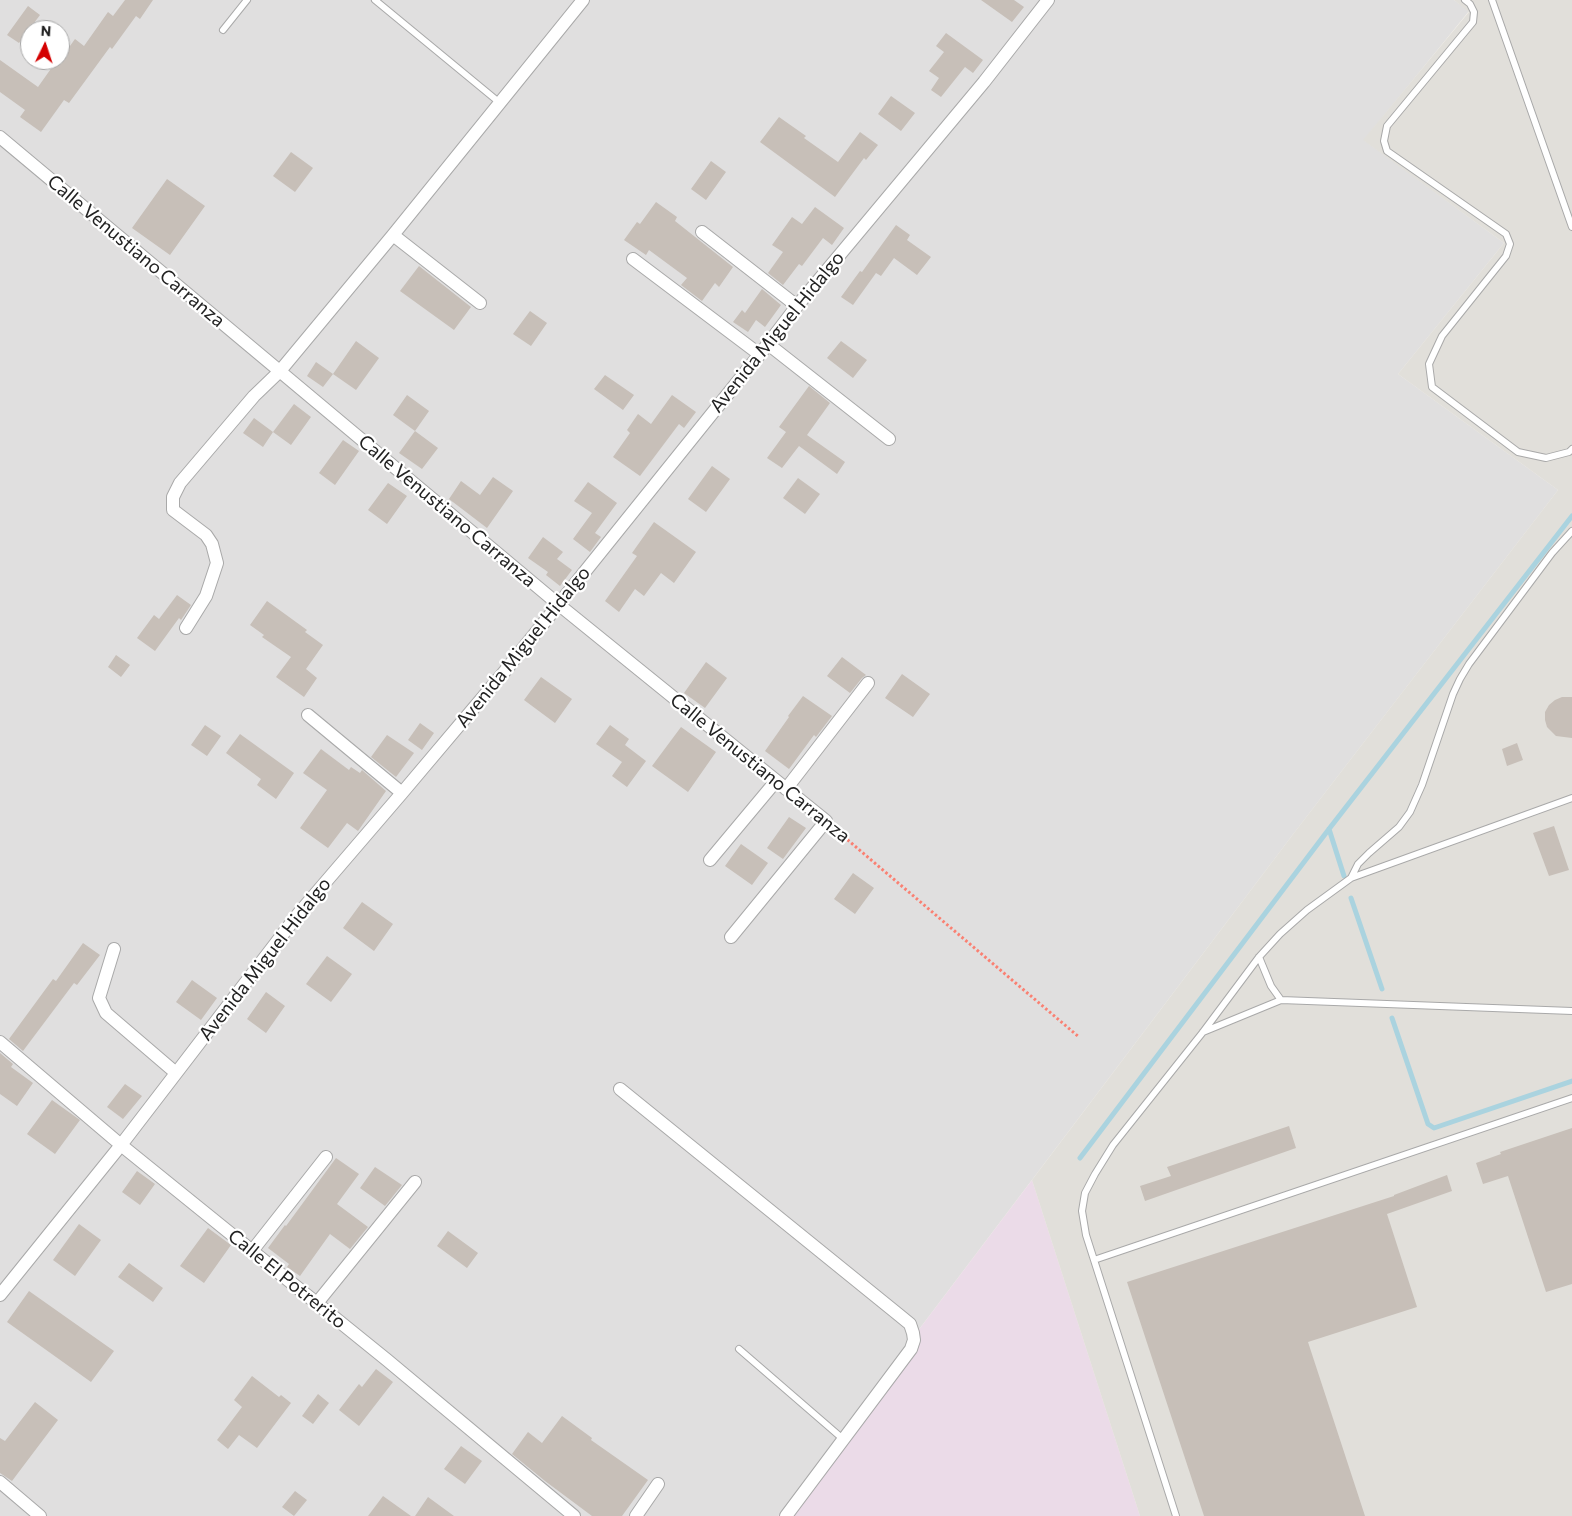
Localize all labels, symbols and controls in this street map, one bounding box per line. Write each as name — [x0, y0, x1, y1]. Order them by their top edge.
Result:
north arrow — [20, 20, 70, 70]
text: N — [40, 22, 52, 39]
street label: Calle Venustiano Carranza — [43, 170, 229, 332]
street label: Avenida Miguel Hidalgo — [705, 247, 849, 417]
street label: Calle Venustiano Carranza — [354, 430, 540, 592]
street label: Avenida Miguel Hidalgo — [451, 562, 595, 732]
street label: Calle Venustiano Carranza — [666, 688, 854, 848]
street label: Avenida Miguel Hidalgo — [194, 873, 336, 1045]
street label: Calle El Potrerito — [223, 1224, 351, 1334]

